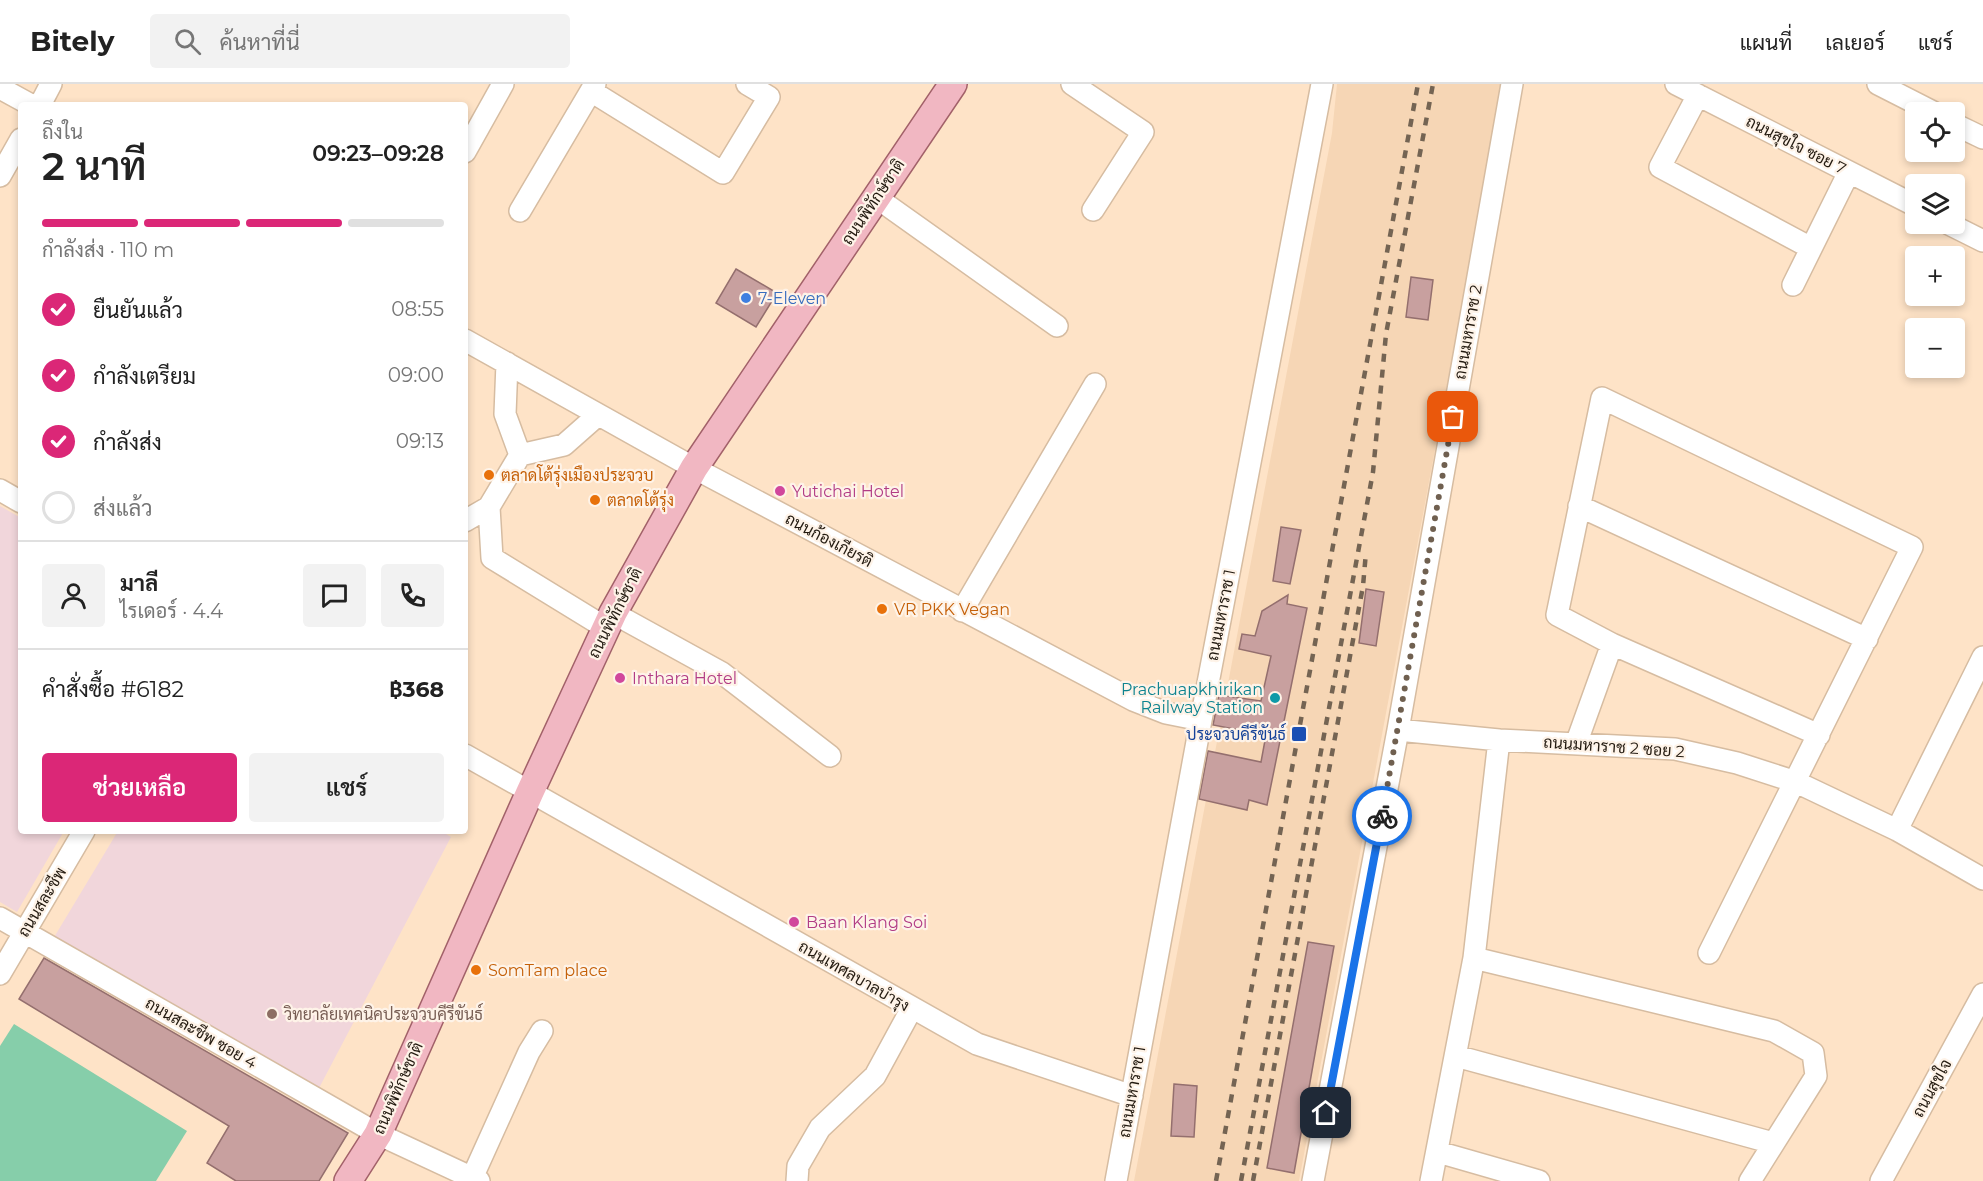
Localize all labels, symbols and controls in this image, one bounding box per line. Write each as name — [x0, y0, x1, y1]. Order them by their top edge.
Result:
search box — [150, 14, 570, 68]
text: Bitely — [30, 24, 114, 58]
icon: search — [171, 25, 204, 58]
text: ค้นหาที่นี่ — [219, 29, 300, 56]
text: แผนที่ — [1740, 30, 1792, 55]
text: เลเยอร์ — [1825, 30, 1885, 55]
text: แชร์ — [1918, 30, 1953, 55]
map controls — [1905, 102, 1965, 378]
button: locate — [1905, 102, 1965, 162]
street label: ถนนสุขใจ ซอย 7 — [1742, 110, 1850, 180]
text: ถึงใน — [42, 120, 83, 144]
text: 09:23–09:28 — [312, 140, 444, 167]
text: 2 นาที — [42, 142, 146, 190]
street label: ถนนพิทักษ์ชาติ — [835, 154, 909, 248]
button: layers — [1905, 174, 1965, 234]
text: กำลังส่ง · 110 m — [42, 238, 174, 262]
button: + — [1905, 246, 1965, 306]
street label: ถนนมหาราช 2 — [1450, 283, 1486, 381]
place label: 7-Eleven — [758, 289, 826, 308]
marker: 7-Eleven — [739, 291, 753, 305]
icon: check — [42, 293, 75, 326]
text: ยืนยันแล้ว — [93, 297, 183, 324]
text: 08:55 — [391, 297, 444, 321]
button: − — [1905, 318, 1965, 378]
icon: check — [42, 359, 75, 392]
text: กำลังเตรียม — [93, 363, 196, 390]
text: 09:00 — [388, 363, 444, 387]
pin — [1427, 391, 1478, 442]
icon: bag — [1436, 400, 1469, 433]
icon: check — [42, 425, 75, 458]
text: กำลังส่ง — [93, 429, 162, 456]
text: 09:13 — [396, 429, 444, 453]
place label: ตลาดโต้รุ่งเมืองประจวบ — [501, 464, 654, 487]
marker: ตลาดโต้รุ่งเมืองประจวบ — [482, 468, 496, 482]
place label: Yutichai Hotel — [792, 482, 904, 501]
marker: Yutichai Hotel — [773, 484, 787, 498]
place label: ตลาดโต้รุ่ง — [607, 489, 674, 512]
marker: ตลาดโต้รุ่ง — [588, 493, 602, 507]
text: ส่งแล้ว — [93, 495, 153, 522]
street label: ถนนก้องเกียรติ — [782, 507, 877, 571]
street label: ถนนพิทักษ์ชาติ — [581, 563, 646, 661]
button: person — [42, 564, 105, 627]
button: chat — [303, 564, 366, 627]
button: phone — [381, 564, 444, 627]
street label: ถนนมหาราช 1 — [1203, 568, 1239, 662]
text: มาลี — [120, 570, 158, 597]
text: ไรเดอร์ · 4.4 — [120, 599, 223, 623]
place label: VR PKK Vegan — [894, 600, 1010, 619]
marker: VR PKK Vegan — [875, 602, 889, 616]
place label: Inthara Hotel — [632, 669, 737, 688]
marker: Inthara Hotel — [613, 671, 627, 685]
text: คำสั่งซื้อ #6182 — [42, 676, 184, 703]
text: ฿368 — [389, 676, 444, 703]
place label: Prachuapkhirikan Railway Station — [1121, 680, 1263, 717]
marker: Prachuapkhirikan Railway Station — [1268, 691, 1282, 705]
place label: ประจวบคีรีขันธ์ — [1186, 722, 1286, 744]
marker: ประจวบคีรีขันธ์ — [1290, 725, 1308, 743]
street label: ถนนมหาราช 2 ซอย 2 — [1543, 733, 1685, 761]
button: ช่วยเหลือ — [42, 753, 237, 822]
button: แชร์ — [249, 753, 444, 822]
courier — [1352, 786, 1412, 846]
icon: bike — [1366, 800, 1399, 833]
street label: ถนนสละชีพ — [12, 863, 70, 940]
place label: Baan Klang Soi — [806, 913, 927, 932]
marker: Baan Klang Soi — [787, 915, 801, 929]
street label: ถนนเทศลบาลบำรุง — [794, 937, 913, 1017]
place label: SomTam place — [488, 961, 607, 980]
marker: SomTam place — [469, 963, 483, 977]
street label: ถนนสละชีพ ซอย 4 — [142, 992, 261, 1073]
place label: วิทยาลัยเทคนิคประจวบคีรีขันธ์ — [283, 1002, 483, 1024]
marker: วิทยาลัยเทคนิคประจวบคีรีขันธ์ — [265, 1007, 279, 1021]
street label: ถนนพิทักษ์ชาติ — [366, 1038, 427, 1137]
street label: ถนนมหาราช 1 — [1115, 1045, 1149, 1139]
street label: ถนนสุขใจ — [1907, 1055, 1957, 1121]
pin — [1300, 1087, 1351, 1138]
icon: home — [1309, 1096, 1342, 1129]

